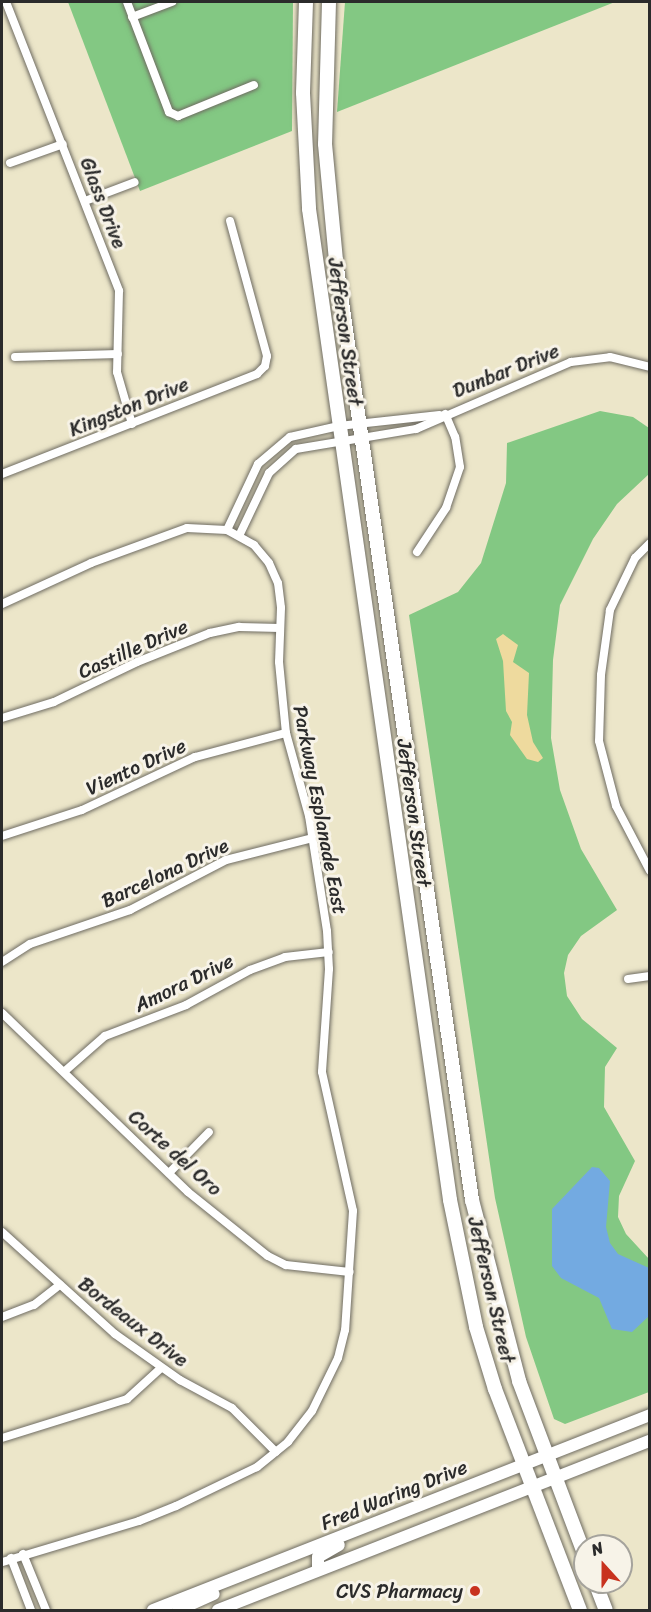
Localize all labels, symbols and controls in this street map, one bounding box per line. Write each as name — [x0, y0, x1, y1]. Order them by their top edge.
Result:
street label: Glass Drive — [75, 154, 131, 252]
street label: Jefferson Street — [323, 256, 367, 408]
street label: Dunbar Drive — [449, 339, 563, 403]
street label: Kingston Drive — [66, 372, 192, 442]
street label: Castille Drive — [74, 614, 192, 684]
street label: Parkway Esplanade East — [288, 704, 352, 916]
street label: Viento Drive — [82, 733, 190, 801]
street label: Jefferson Street — [392, 737, 436, 889]
street label: Barcelona Drive — [97, 833, 233, 913]
street label: Amora Drive — [131, 949, 237, 1017]
street label: Corte del Oro — [123, 1105, 227, 1201]
street label: Jefferson Street — [463, 1215, 519, 1365]
street label: Bordeaux Drive — [73, 1272, 193, 1372]
street label: Fred Waring Drive — [317, 1455, 471, 1535]
text: N — [587, 1533, 607, 1564]
north arrow — [573, 1534, 633, 1594]
place label: CVS Pharmacy — [336, 1579, 463, 1603]
marker: CVS Pharmacy — [468, 1584, 482, 1598]

